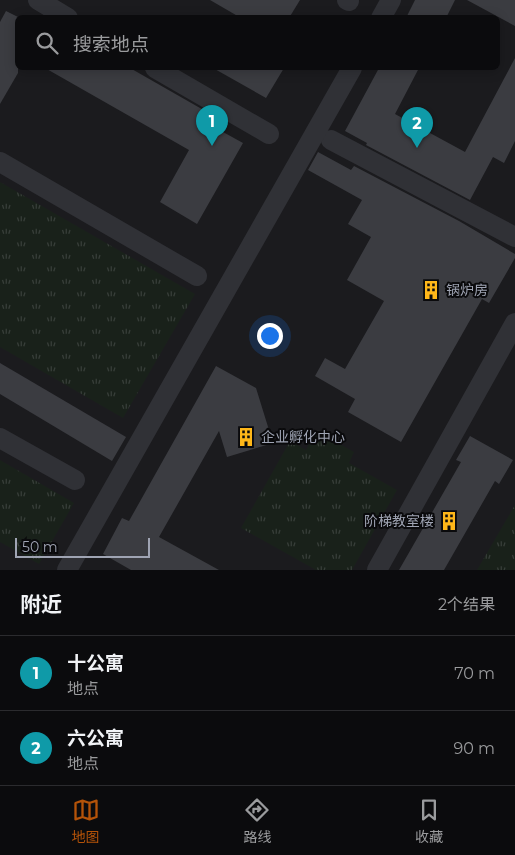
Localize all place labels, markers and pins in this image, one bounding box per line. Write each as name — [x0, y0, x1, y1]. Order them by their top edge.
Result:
pin: 1 — [196, 105, 228, 146]
pin: 2 — [401, 107, 433, 148]
building icon: 锅炉房 — [420, 279, 442, 301]
place label: 锅炉房 — [446, 281, 488, 299]
building icon: 企业孵化中心 — [235, 426, 257, 448]
place label: 企业孵化中心 — [261, 428, 345, 446]
building icon: 阶梯教室楼 — [438, 510, 460, 532]
place label: 阶梯教室楼 — [364, 512, 434, 530]

